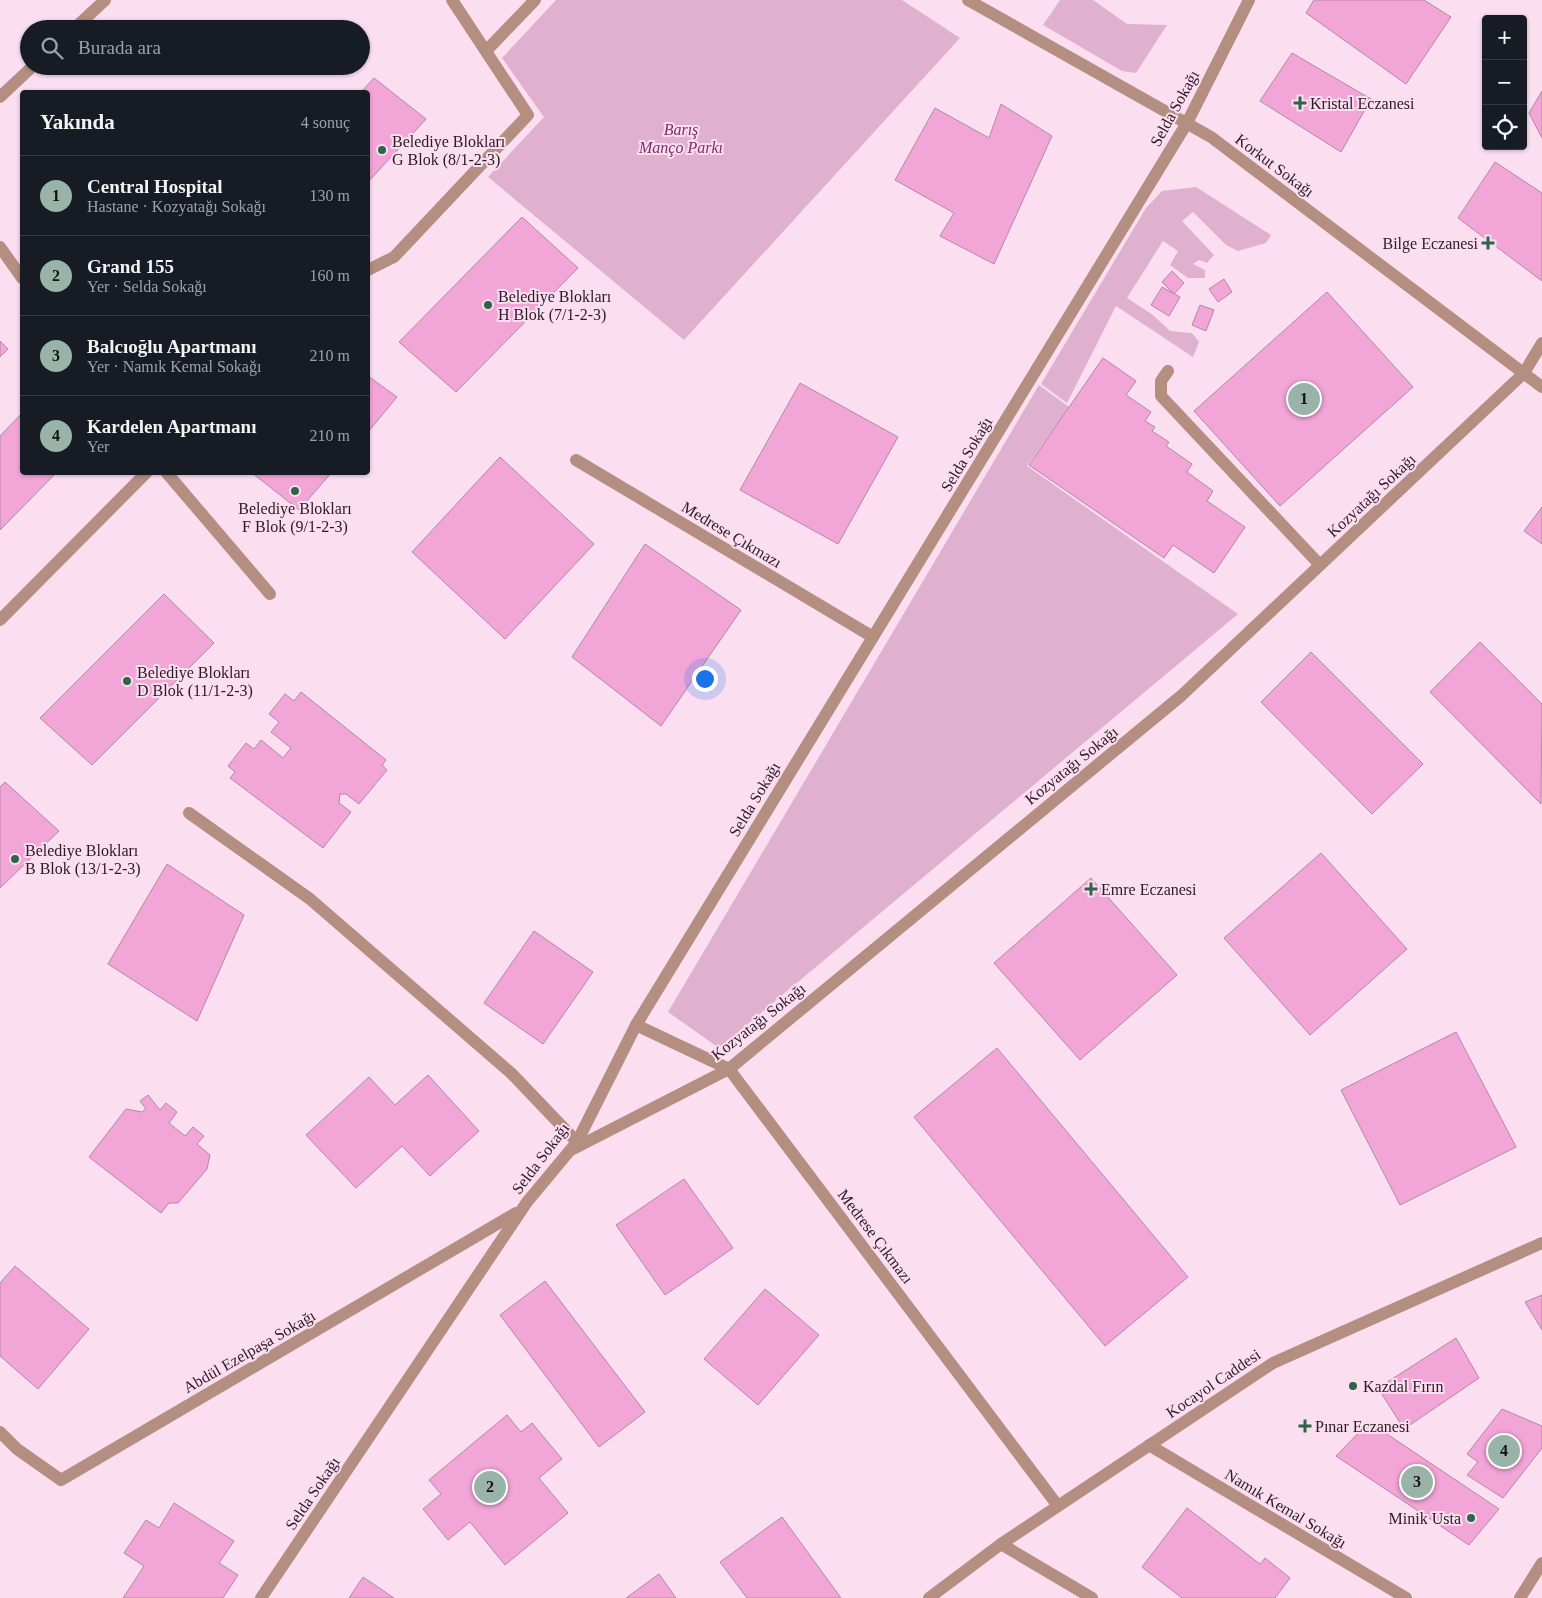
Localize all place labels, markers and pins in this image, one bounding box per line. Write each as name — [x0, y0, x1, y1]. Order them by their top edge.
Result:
place label: Kristal Eczanesi — [1310, 95, 1415, 112]
marker: Kristal Eczanesi — [1294, 97, 1306, 109]
place label: Belediye Blokları G Blok (8/1-2-3) — [392, 133, 506, 169]
marker: Belediye Blokları G Blok (8/1-2-3) — [376, 144, 388, 156]
place label: Bilge Eczanesi — [1382, 235, 1479, 253]
marker: Bilge Eczanesi — [1482, 237, 1494, 249]
place label: Belediye Blokları H Blok (7/1-2-3) — [498, 288, 612, 324]
marker: Belediye Blokları H Blok (7/1-2-3) — [482, 299, 494, 311]
pin: 1 — [1288, 380, 1320, 418]
marker: Belediye Blokları F Blok (9/1-2-3) — [289, 485, 301, 497]
place label: Belediye Blokları F Blok (9/1-2-3) — [238, 500, 352, 536]
place label: Belediye Blokları D Blok (11/1-2-3) — [137, 664, 253, 700]
marker: Belediye Blokları D Blok (11/1-2-3) — [121, 675, 133, 687]
place label: Belediye Blokları B Blok (13/1-2-3) — [25, 842, 141, 878]
marker: Belediye Blokları B Blok (13/1-2-3) — [9, 853, 21, 865]
place label: Emre Eczanesi — [1101, 881, 1197, 898]
marker: Emre Eczanesi — [1085, 883, 1097, 895]
place label: Kazdal Fırın — [1363, 1378, 1443, 1395]
marker: Kazdal Fırın — [1347, 1380, 1359, 1392]
place label: Pınar Eczanesi — [1315, 1418, 1410, 1435]
marker: Pınar Eczanesi — [1299, 1420, 1311, 1432]
pin: 4 — [1488, 1432, 1520, 1470]
pin: 3 — [1401, 1463, 1433, 1501]
pin: 2 — [474, 1468, 506, 1506]
place label: Minik Usta — [1389, 1510, 1461, 1527]
marker: Minik Usta — [1465, 1512, 1477, 1524]

